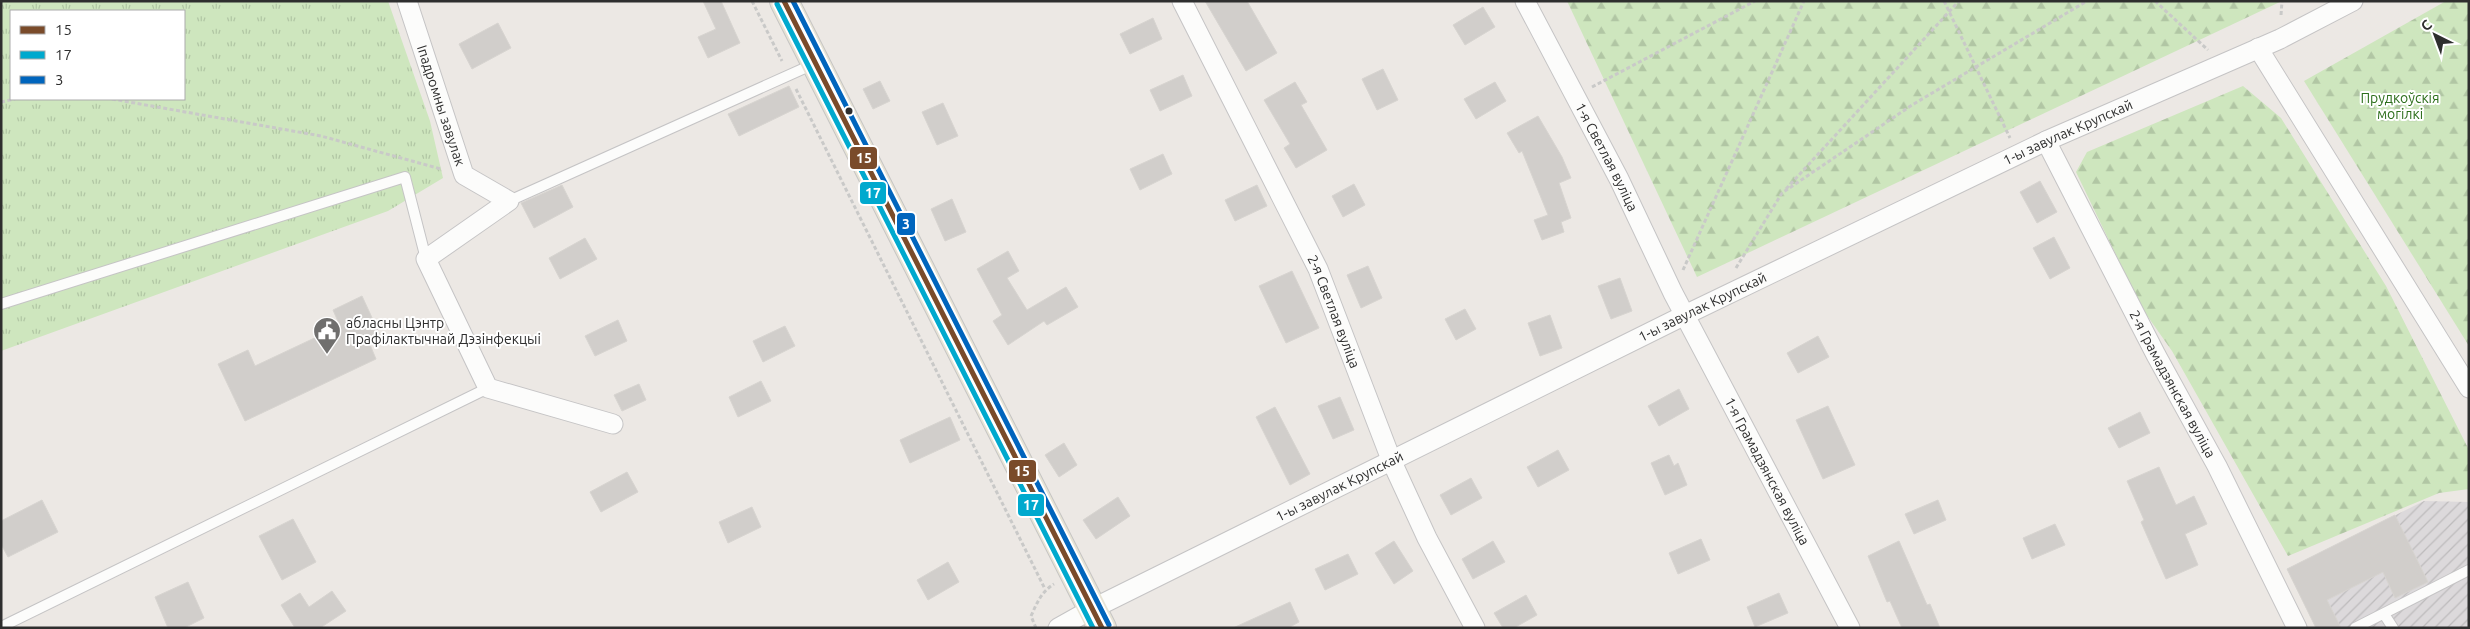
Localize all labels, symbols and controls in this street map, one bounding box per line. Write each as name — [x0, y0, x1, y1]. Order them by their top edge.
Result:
legend — [10, 10, 185, 100]
north arrow — [2410, 10, 2460, 60]
text: С — [2418, 16, 2435, 34]
text: 15 — [55, 21, 72, 38]
street label: Іпадромны завулак — [414, 43, 469, 168]
text: 17 — [55, 46, 72, 63]
text: 3 — [55, 71, 63, 88]
park label: Прудкоўскія могілкі — [2360, 90, 2440, 122]
street label: 1-ы завулак Крупскай — [2000, 96, 2135, 169]
street label: 1-я Светлая вуліца — [1572, 100, 1641, 214]
unlabelled marker — [844, 106, 854, 116]
line badge: 15 — [849, 146, 878, 170]
text: 15 — [856, 150, 872, 166]
line badge: 17 — [859, 181, 887, 205]
text: 17 — [865, 185, 881, 201]
line badge: 3 — [896, 212, 916, 236]
text: 3 — [902, 216, 910, 232]
street label: 2-я Светлая вуліца — [1304, 252, 1363, 370]
street label: 1-ы завулак Крупскай — [1636, 269, 1769, 345]
street label: 2-я Грамадзянская вуліца — [2126, 308, 2219, 460]
place label: абласны Цэнтр Прафілактычнай Дэзінфекцыі — [346, 315, 541, 347]
public building icon: абласны Цэнтр Прафілактычнай Дэзінфекцыі — [312, 316, 342, 355]
street label: 1-я Грамадзянская вуліца — [1722, 395, 1813, 548]
street label: 1-ы завулак Крупскай — [1273, 448, 1406, 525]
line badge: 15 — [1008, 459, 1037, 483]
text: 15 — [1014, 463, 1030, 479]
line badge: 17 — [1017, 493, 1045, 517]
text: 17 — [1023, 497, 1039, 513]

